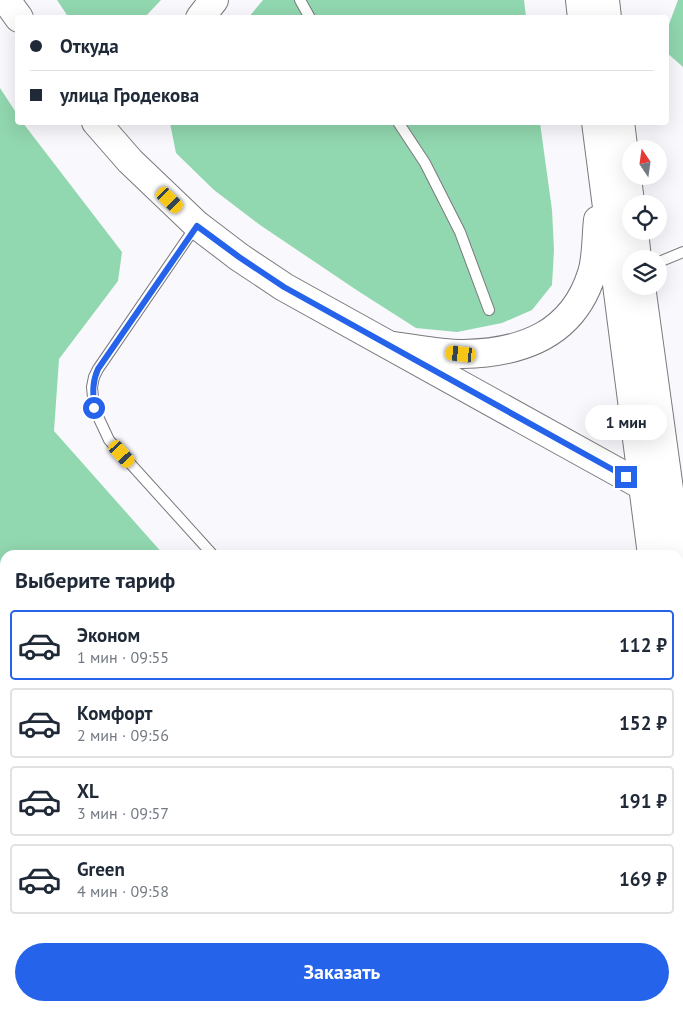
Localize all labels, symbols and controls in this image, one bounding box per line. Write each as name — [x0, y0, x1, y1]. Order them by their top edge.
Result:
text: Откуда — [60, 34, 119, 58]
text: улица Гродекова — [60, 83, 199, 107]
north arrow — [622, 140, 668, 185]
map controls — [622, 140, 667, 295]
car — [153, 184, 186, 216]
button: locate — [622, 195, 667, 240]
button: layers — [622, 250, 667, 295]
car — [445, 345, 476, 363]
route start — [83, 397, 105, 419]
callout: 1 мин — [585, 404, 667, 440]
text: 1 мин — [605, 412, 647, 432]
car — [106, 438, 137, 470]
route end — [615, 466, 637, 488]
text: Выберите тариф — [15, 566, 175, 594]
icon: car — [17, 623, 62, 668]
text: Эконом — [77, 623, 140, 647]
text: 112 ₽ — [619, 633, 667, 657]
text: 1 мин · 09:55 — [77, 647, 169, 667]
icon: car — [17, 701, 62, 746]
text: Комфорт — [77, 701, 153, 725]
text: 152 ₽ — [619, 711, 667, 735]
text: 2 мин · 09:56 — [77, 725, 169, 745]
icon: car — [17, 779, 62, 824]
text: XL — [77, 779, 99, 803]
text: 191 ₽ — [619, 789, 667, 813]
text: 3 мин · 09:57 — [77, 803, 169, 823]
icon: car — [17, 857, 62, 902]
text: Green — [77, 857, 125, 881]
text: 169 ₽ — [619, 867, 667, 891]
text: 4 мин · 09:58 — [77, 881, 169, 901]
button: Заказать — [15, 943, 669, 1001]

